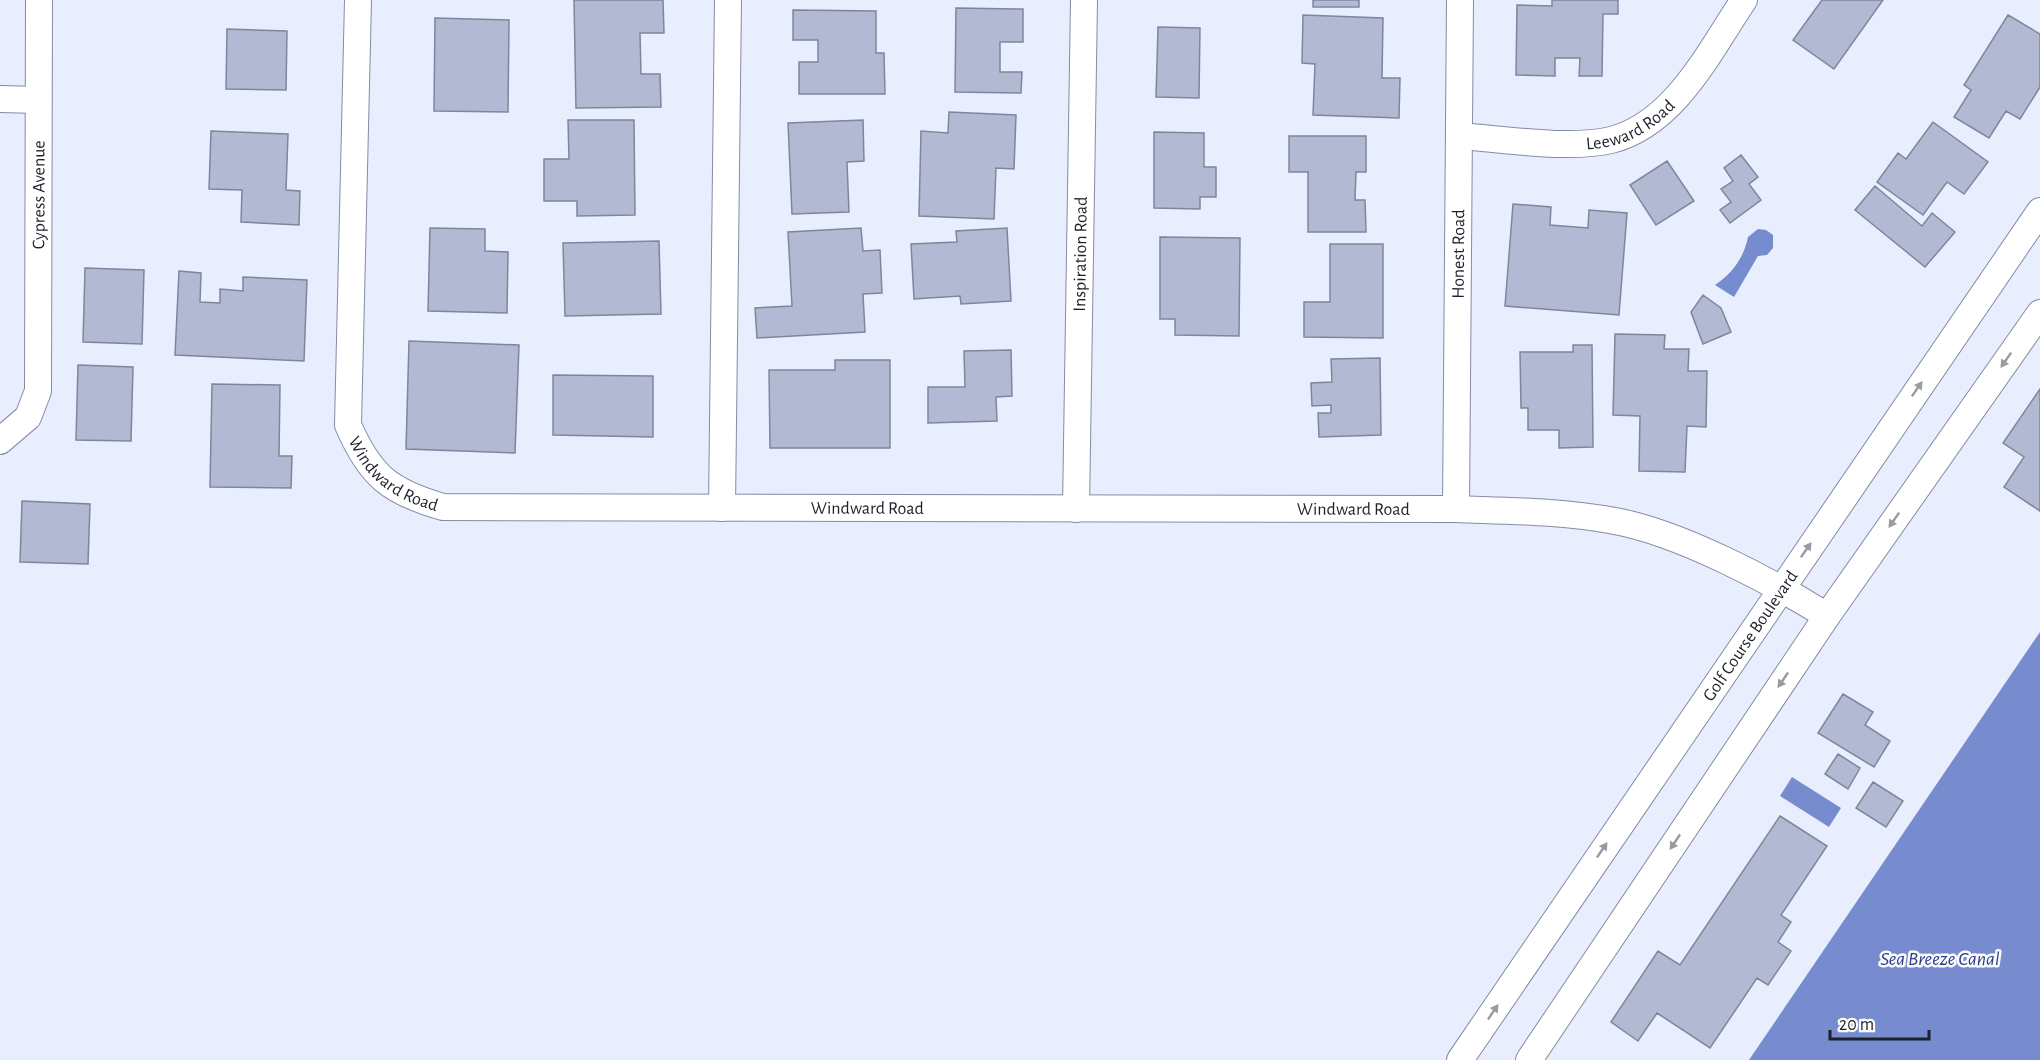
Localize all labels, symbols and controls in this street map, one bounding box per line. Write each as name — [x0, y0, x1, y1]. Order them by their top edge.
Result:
street label: Leeward Road — [1585, 97, 1679, 154]
street label: Cypress Avenue — [30, 140, 49, 249]
street label: Inspiration Road — [1071, 196, 1091, 312]
street label: Honest Road — [1450, 209, 1468, 299]
one-way arrow — [2000, 352, 2012, 368]
one-way arrow — [1911, 382, 1923, 398]
street label: Windward Road — [345, 434, 440, 515]
street label: Windward Road — [811, 500, 924, 518]
street label: Windward Road — [1297, 501, 1410, 519]
one-way arrow — [1889, 512, 1900, 528]
one-way arrow — [1800, 542, 1811, 558]
street label: Golf Course Boulevard — [1700, 568, 1802, 705]
one-way arrow — [1777, 672, 1789, 688]
one-way arrow — [1669, 834, 1681, 850]
one-way arrow — [1596, 843, 1608, 859]
water label: Sea Breeze Canal — [1880, 949, 2000, 969]
one-way arrow — [1487, 1003, 1498, 1020]
scale bar — [1830, 1003, 1929, 1041]
text: 20 m — [1839, 1016, 1874, 1034]

